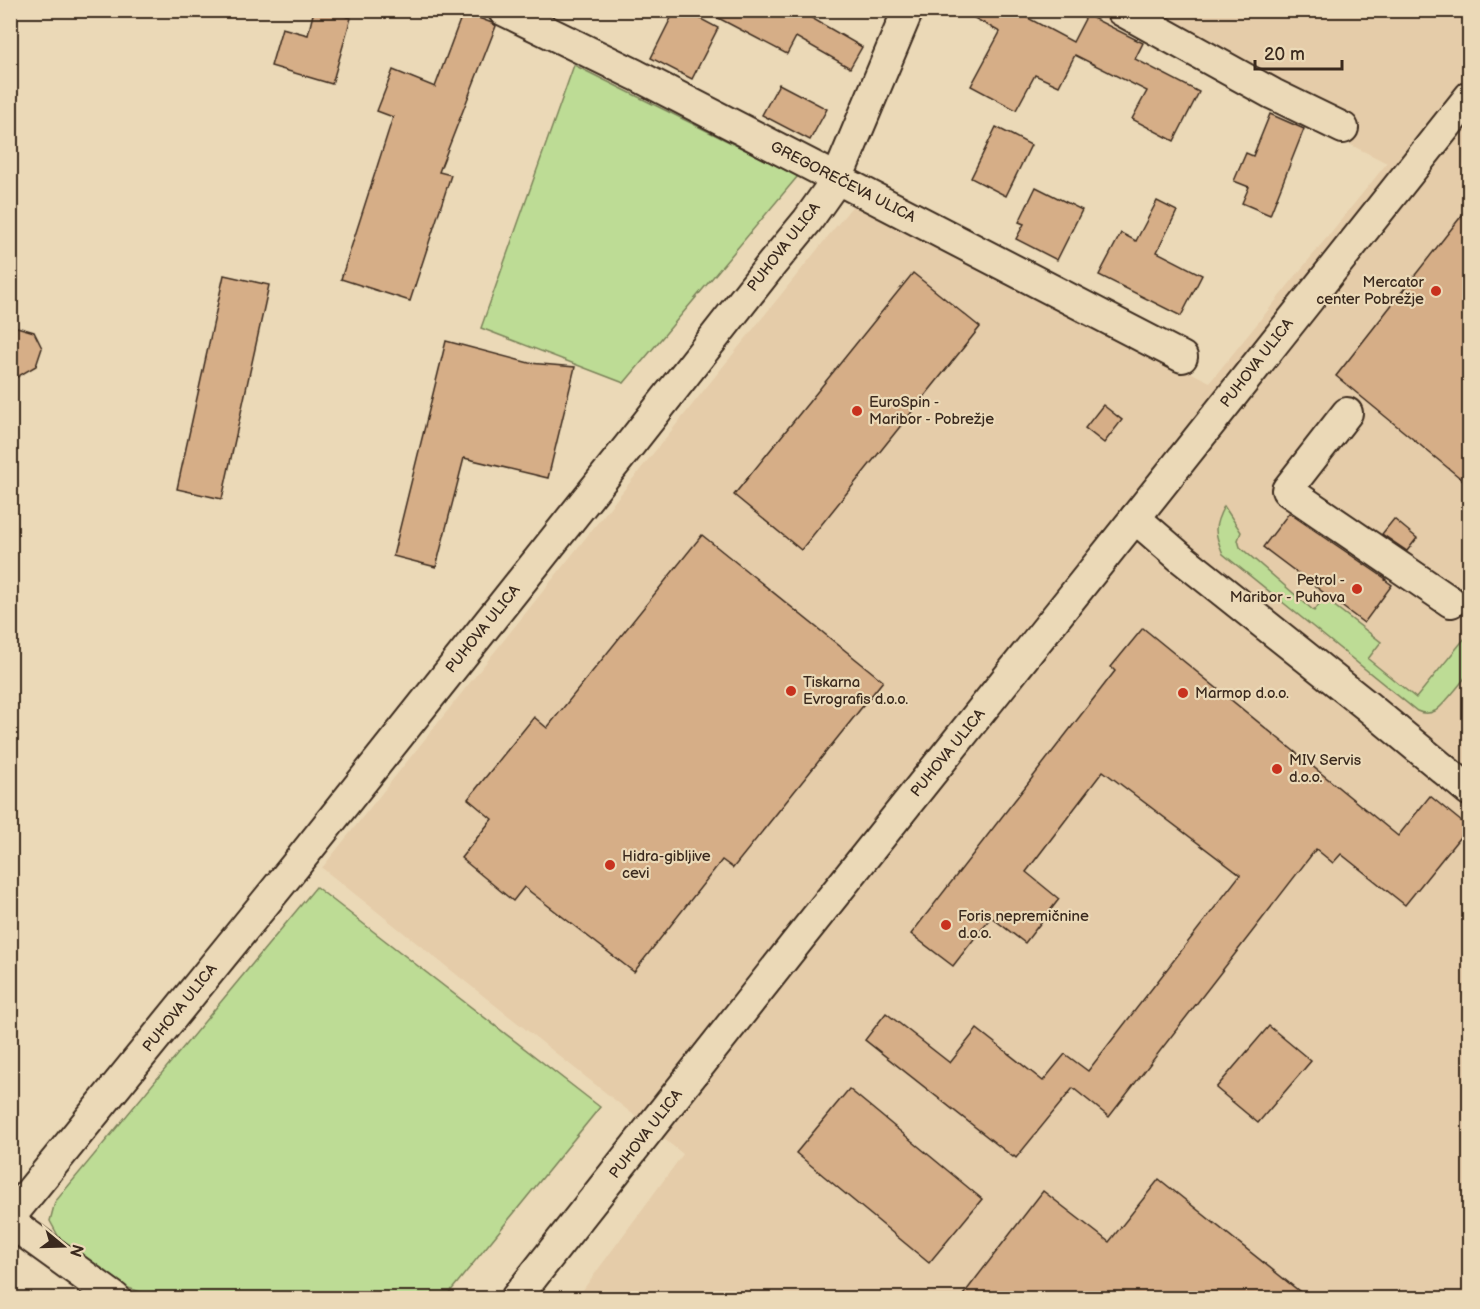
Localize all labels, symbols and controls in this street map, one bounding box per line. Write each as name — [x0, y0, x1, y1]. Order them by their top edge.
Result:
scale bar — [1255, 33, 1342, 71]
text: 20 m — [1264, 44, 1305, 65]
street label: GREGOREČEVA ULICA — [767, 137, 920, 227]
street label: PUHOVA ULICA — [743, 198, 825, 295]
place label: Mercator center Pobrežje — [1316, 273, 1425, 309]
marker: Mercator center Pobrežje — [1429, 284, 1443, 298]
street label: PUHOVA ULICA — [1216, 314, 1298, 411]
place label: EuroSpin - Maribor - Pobrežje — [869, 393, 994, 429]
marker: EuroSpin - Maribor - Pobrežje — [850, 404, 864, 418]
place label: Petrol - Maribor - Puhova — [1230, 571, 1345, 607]
street label: PUHOVA ULICA — [442, 580, 525, 677]
marker: Petrol - Maribor - Puhova — [1350, 582, 1364, 596]
place label: Tiskarna Evrografis d.o.o. — [803, 673, 908, 709]
marker: Tiskarna Evrografis d.o.o. — [784, 684, 798, 698]
place label: Marmop d.o.o. — [1195, 684, 1289, 703]
marker: Marmop d.o.o. — [1176, 686, 1190, 700]
street label: PUHOVA ULICA — [907, 704, 990, 801]
place label: MIV Servis d.o.o. — [1289, 751, 1362, 787]
marker: MIV Servis d.o.o. — [1270, 762, 1284, 776]
place label: Hidra-gibljive cevi — [622, 847, 711, 883]
marker: Hidra-gibljive cevi — [603, 858, 617, 872]
place label: Foris nepremičnine d.o.o. — [958, 907, 1089, 943]
marker: Foris nepremičnine d.o.o. — [939, 918, 953, 932]
street label: PUHOVA ULICA — [139, 959, 222, 1056]
street label: PUHOVA ULICA — [605, 1085, 687, 1182]
north arrow — [33, 1216, 93, 1276]
text: N — [65, 1242, 87, 1259]

